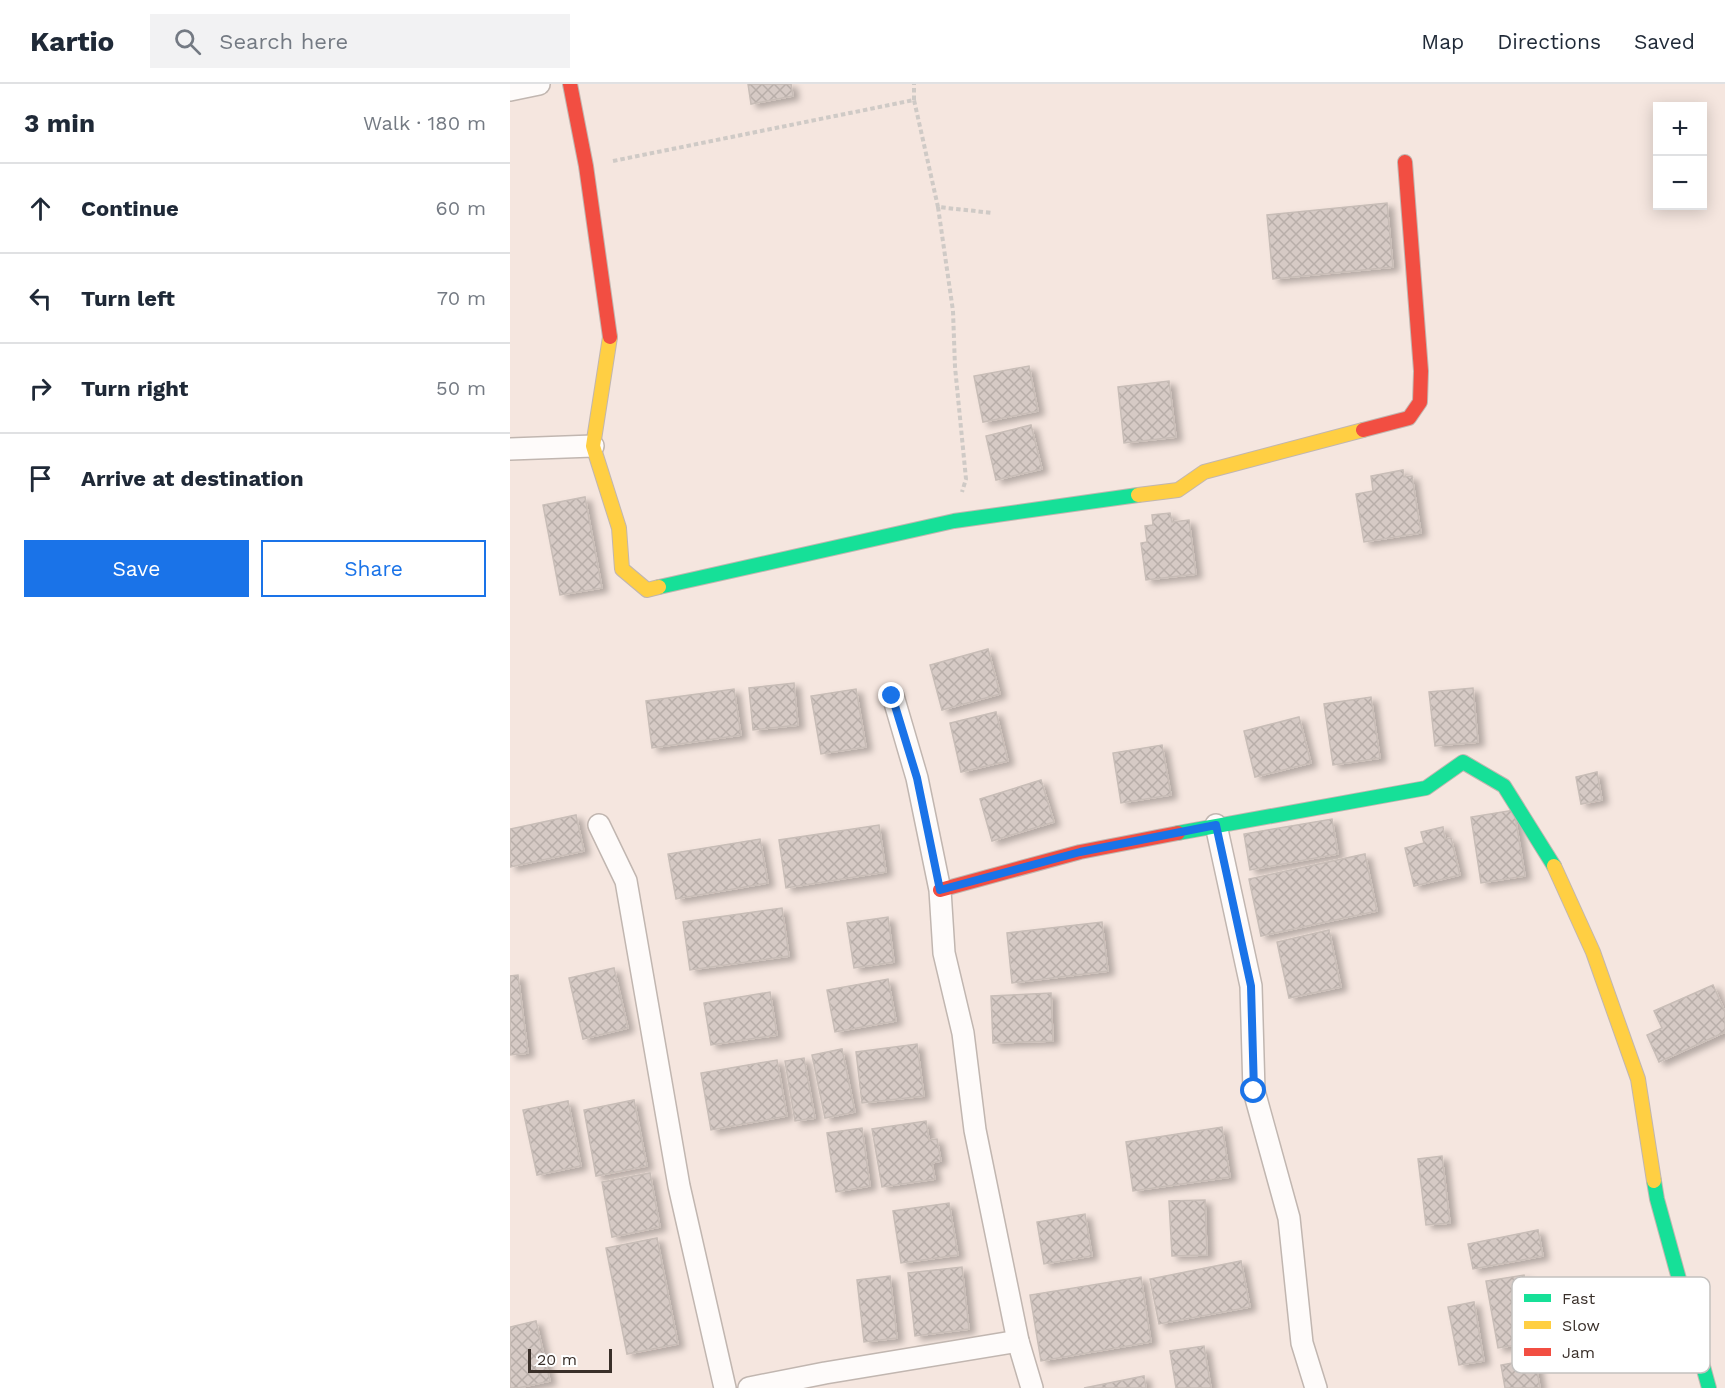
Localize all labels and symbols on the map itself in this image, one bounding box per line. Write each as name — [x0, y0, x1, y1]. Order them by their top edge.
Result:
route end — [878, 682, 904, 708]
route start — [1240, 1077, 1266, 1103]
legend — [1512, 1277, 1710, 1373]
text: Fast — [1562, 1289, 1595, 1308]
text: Slow — [1562, 1316, 1600, 1335]
text: Jam — [1562, 1343, 1595, 1362]
scale bar — [528, 1346, 612, 1374]

